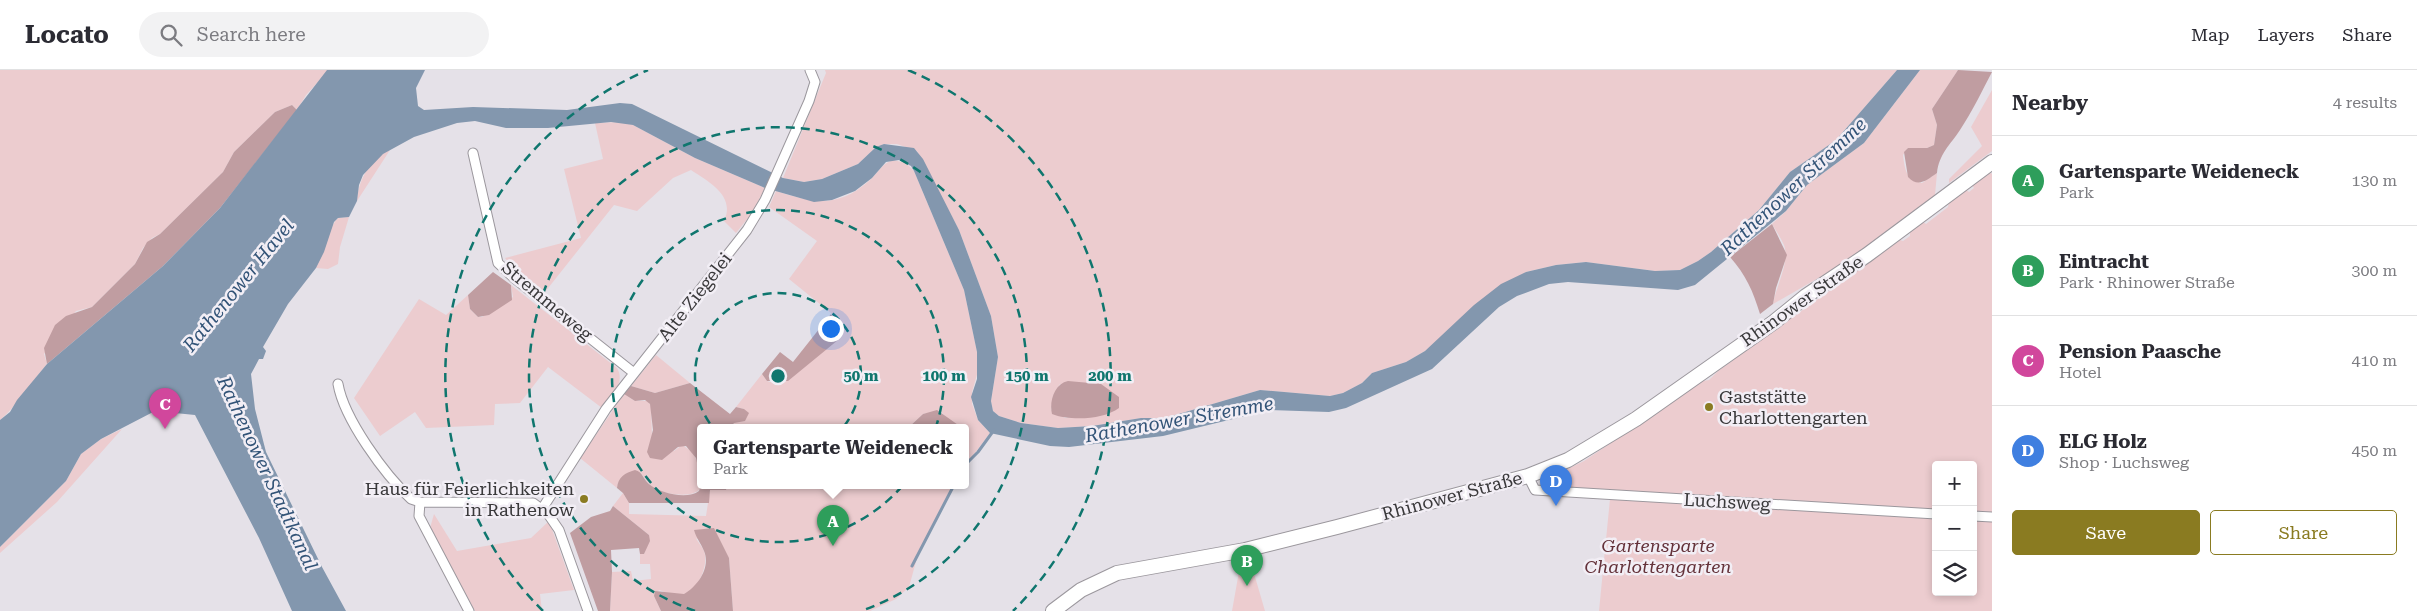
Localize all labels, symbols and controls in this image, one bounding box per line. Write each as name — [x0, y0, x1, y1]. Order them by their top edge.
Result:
search box — [139, 12, 489, 57]
text: Locato — [25, 21, 109, 49]
icon: search — [157, 21, 185, 49]
text: Search here — [197, 23, 306, 46]
text: Map — [2191, 24, 2230, 45]
text: Layers — [2258, 24, 2314, 45]
text: Share — [2342, 24, 2392, 45]
text: Nearby — [2012, 91, 2088, 115]
text: 4 results — [2333, 93, 2397, 112]
water label: Rathenower Stremme — [1715, 113, 1871, 261]
text: Gartensparte Weideneck — [2059, 160, 2299, 183]
text: A — [2022, 171, 2034, 190]
text: 130 m — [2351, 171, 2397, 190]
text: Park — [2059, 183, 2094, 202]
water label: Rathenower Havel — [177, 214, 299, 357]
street label: Alte Ziegelei — [653, 248, 736, 345]
street label: Rhinower Straße — [1737, 250, 1867, 351]
text: Eintracht — [2059, 250, 2149, 273]
street label: Stremmeweg — [498, 257, 598, 345]
text: B — [2022, 261, 2034, 280]
text: 300 m — [2351, 261, 2397, 280]
text: Park · Rhinower Straße — [2059, 273, 2235, 292]
your location — [818, 316, 844, 342]
text: Pension Paasche — [2059, 340, 2221, 363]
text: C — [2022, 351, 2034, 370]
text: 410 m — [2351, 351, 2397, 370]
text: Hotel — [2059, 363, 2101, 382]
centre of rings — [769, 367, 787, 385]
text: 50 m — [843, 367, 879, 385]
text: 100 m — [922, 367, 966, 385]
text: 150 m — [1005, 367, 1049, 385]
text: 200 m — [1088, 367, 1132, 385]
water label: Rathenower Stadtkanal — [212, 372, 323, 574]
place label: Gaststätte Charlottengarten — [1719, 386, 1868, 428]
pin: C — [149, 388, 181, 429]
water label: Rathenower Stremme — [1082, 392, 1275, 448]
marker: Gaststätte Charlottengarten — [1703, 401, 1715, 413]
popup — [697, 424, 969, 489]
text: ELG Holz — [2059, 430, 2147, 453]
text: Gartensparte Weideneck — [713, 436, 953, 459]
text: D — [2022, 441, 2034, 460]
text: 450 m — [2351, 441, 2397, 460]
text: Shop · Luchsweg — [2059, 453, 2189, 472]
text: Park — [713, 459, 748, 478]
map controls — [1932, 461, 1977, 596]
button: + — [1932, 461, 1977, 506]
pin: D — [1540, 465, 1572, 506]
street label: Rhinower Straße — [1379, 467, 1524, 524]
place label: Haus für Feierlichkeiten in Rathenow — [365, 478, 574, 520]
street label: Luchsweg — [1683, 489, 1772, 514]
marker: Haus für Feierlichkeiten in Rathenow — [578, 493, 590, 505]
pin: A — [817, 505, 849, 546]
button: − — [1932, 506, 1977, 551]
button: Save — [2012, 510, 2200, 555]
button: Share — [2210, 510, 2397, 555]
park label: Gartensparte Charlottengarten — [1584, 535, 1732, 577]
pin: B — [1231, 545, 1263, 586]
button: layers — [1932, 551, 1977, 596]

